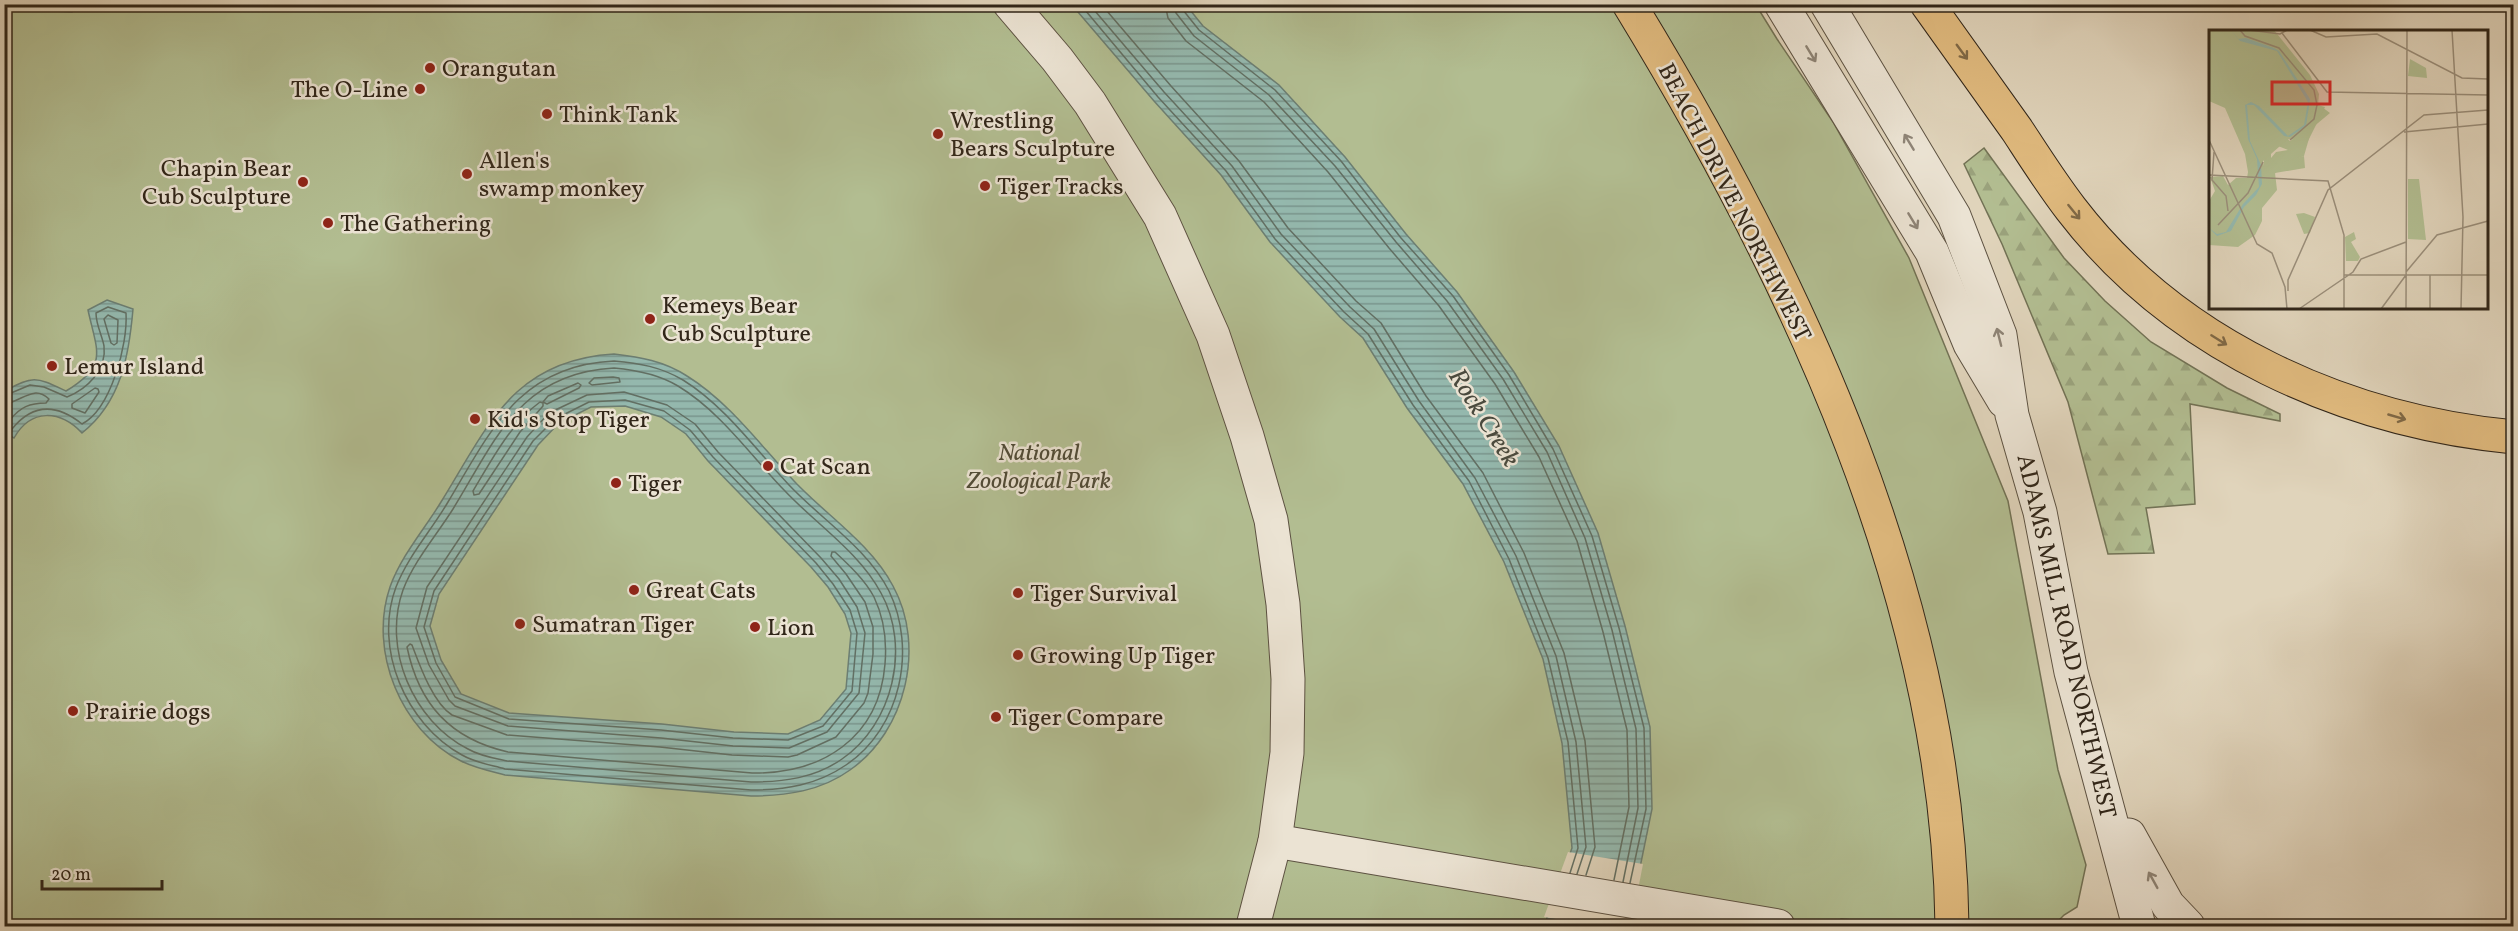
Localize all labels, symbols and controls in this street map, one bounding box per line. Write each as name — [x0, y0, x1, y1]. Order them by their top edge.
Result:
inset map — [2209, 30, 2488, 309]
one-way arrow — [1955, 43, 1968, 59]
one-way arrow — [1806, 45, 1818, 62]
place label: Orangutan — [442, 53, 556, 87]
street label: BEACH DRIVE NORTHWEST — [1648, 58, 1818, 348]
marker: Orangutan — [423, 61, 437, 75]
place label: The O-Line — [291, 74, 408, 108]
marker: The O-Line — [413, 82, 427, 96]
place label: Think Tank — [559, 99, 678, 133]
place label: Wrestling Bears Sculpture — [950, 105, 1115, 167]
marker: Think Tank — [540, 107, 554, 121]
marker: Wrestling Bears Sculpture — [931, 127, 945, 141]
one-way arrow — [1903, 134, 1915, 151]
place label: Allen's swamp monkey — [479, 145, 644, 207]
place label: Chapin Bear Cub Sculpture — [142, 153, 291, 215]
marker: Allen's swamp monkey — [460, 167, 474, 181]
place label: Tiger Tracks — [997, 171, 1123, 205]
marker: Chapin Bear Cub Sculpture — [296, 175, 310, 189]
marker: Tiger Tracks — [978, 179, 992, 193]
one-way arrow — [2067, 203, 2080, 219]
place label: The Gathering — [340, 208, 491, 242]
one-way arrow — [1908, 212, 1920, 229]
marker: The Gathering — [321, 216, 335, 230]
place label: Kemeys Bear Cub Sculpture — [662, 290, 811, 352]
marker: Kemeys Bear Cub Sculpture — [643, 312, 657, 326]
one-way arrow — [1993, 328, 2005, 347]
one-way arrow — [2210, 334, 2227, 346]
place label: Lemur Island — [64, 351, 204, 385]
marker: Lemur Island — [45, 359, 59, 373]
water label: Rock Creek — [1439, 362, 1528, 474]
place label: Kid's Stop Tiger — [487, 404, 650, 438]
marker: Kid's Stop Tiger — [468, 412, 482, 426]
one-way arrow — [2387, 412, 2406, 424]
park label: National Zoological Park — [966, 437, 1111, 499]
place label: Cat Scan — [780, 451, 871, 485]
street label: ADAMS MILL ROAD NORTHWEST — [2007, 451, 2124, 822]
marker: Cat Scan — [761, 459, 775, 473]
place label: Tiger — [628, 468, 682, 502]
marker: Tiger — [609, 476, 623, 490]
place label: Great Cats — [646, 575, 756, 609]
place label: Tiger Survival — [1030, 578, 1177, 612]
marker: Great Cats — [627, 583, 641, 597]
marker: Tiger Survival — [1011, 586, 1025, 600]
place label: Sumatran Tiger — [532, 609, 694, 643]
place label: Lion — [767, 612, 815, 646]
marker: Sumatran Tiger — [513, 617, 527, 631]
marker: Lion — [748, 620, 762, 634]
place label: Growing Up Tiger — [1030, 640, 1215, 674]
marker: Growing Up Tiger — [1011, 648, 1025, 662]
place label: Prairie dogs — [85, 696, 210, 730]
place label: Tiger Compare — [1008, 702, 1163, 736]
marker: Prairie dogs — [66, 704, 80, 718]
marker: Tiger Compare — [989, 710, 1003, 724]
scale bar — [42, 853, 162, 891]
text: 20 m — [51, 863, 91, 888]
one-way arrow — [2147, 872, 2159, 889]

